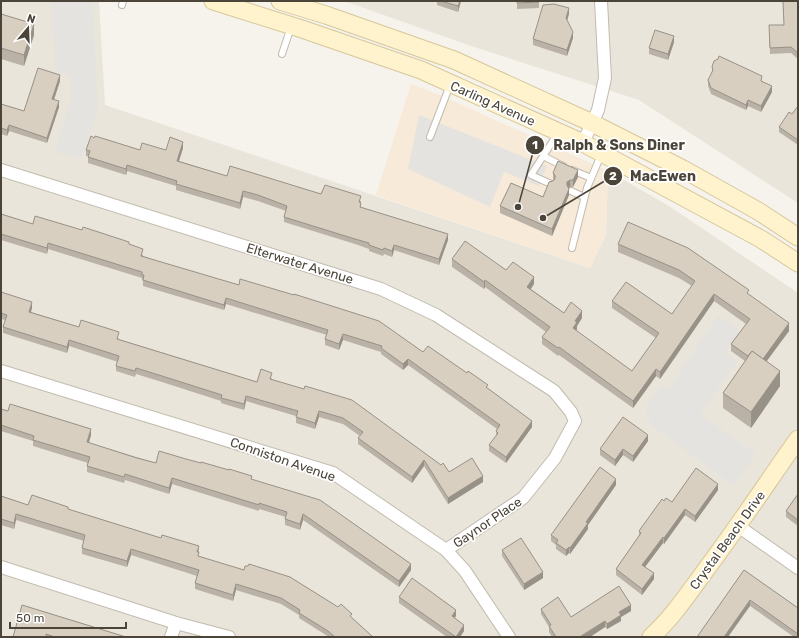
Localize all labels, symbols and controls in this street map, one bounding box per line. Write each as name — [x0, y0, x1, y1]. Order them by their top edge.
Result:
north arrow — [8, 8, 48, 48]
text: N — [25, 12, 37, 26]
street label: Carling Avenue — [448, 78, 537, 130]
callout: Ralph & Sons Diner — [525, 132, 693, 158]
text: Ralph & Sons Diner — [553, 137, 685, 154]
text: 1 — [532, 138, 538, 152]
callout: MacEwen — [603, 163, 704, 189]
text: MacEwen — [630, 168, 696, 185]
text: 2 — [609, 169, 617, 183]
street label: Elterwater Avenue — [245, 240, 355, 287]
street label: Conniston Avenue — [228, 434, 337, 485]
street label: Crystal Beach Drive — [687, 488, 768, 593]
street label: Gaynor Place — [450, 494, 524, 551]
scale bar — [10, 604, 126, 630]
text: 50 m — [16, 611, 44, 625]

